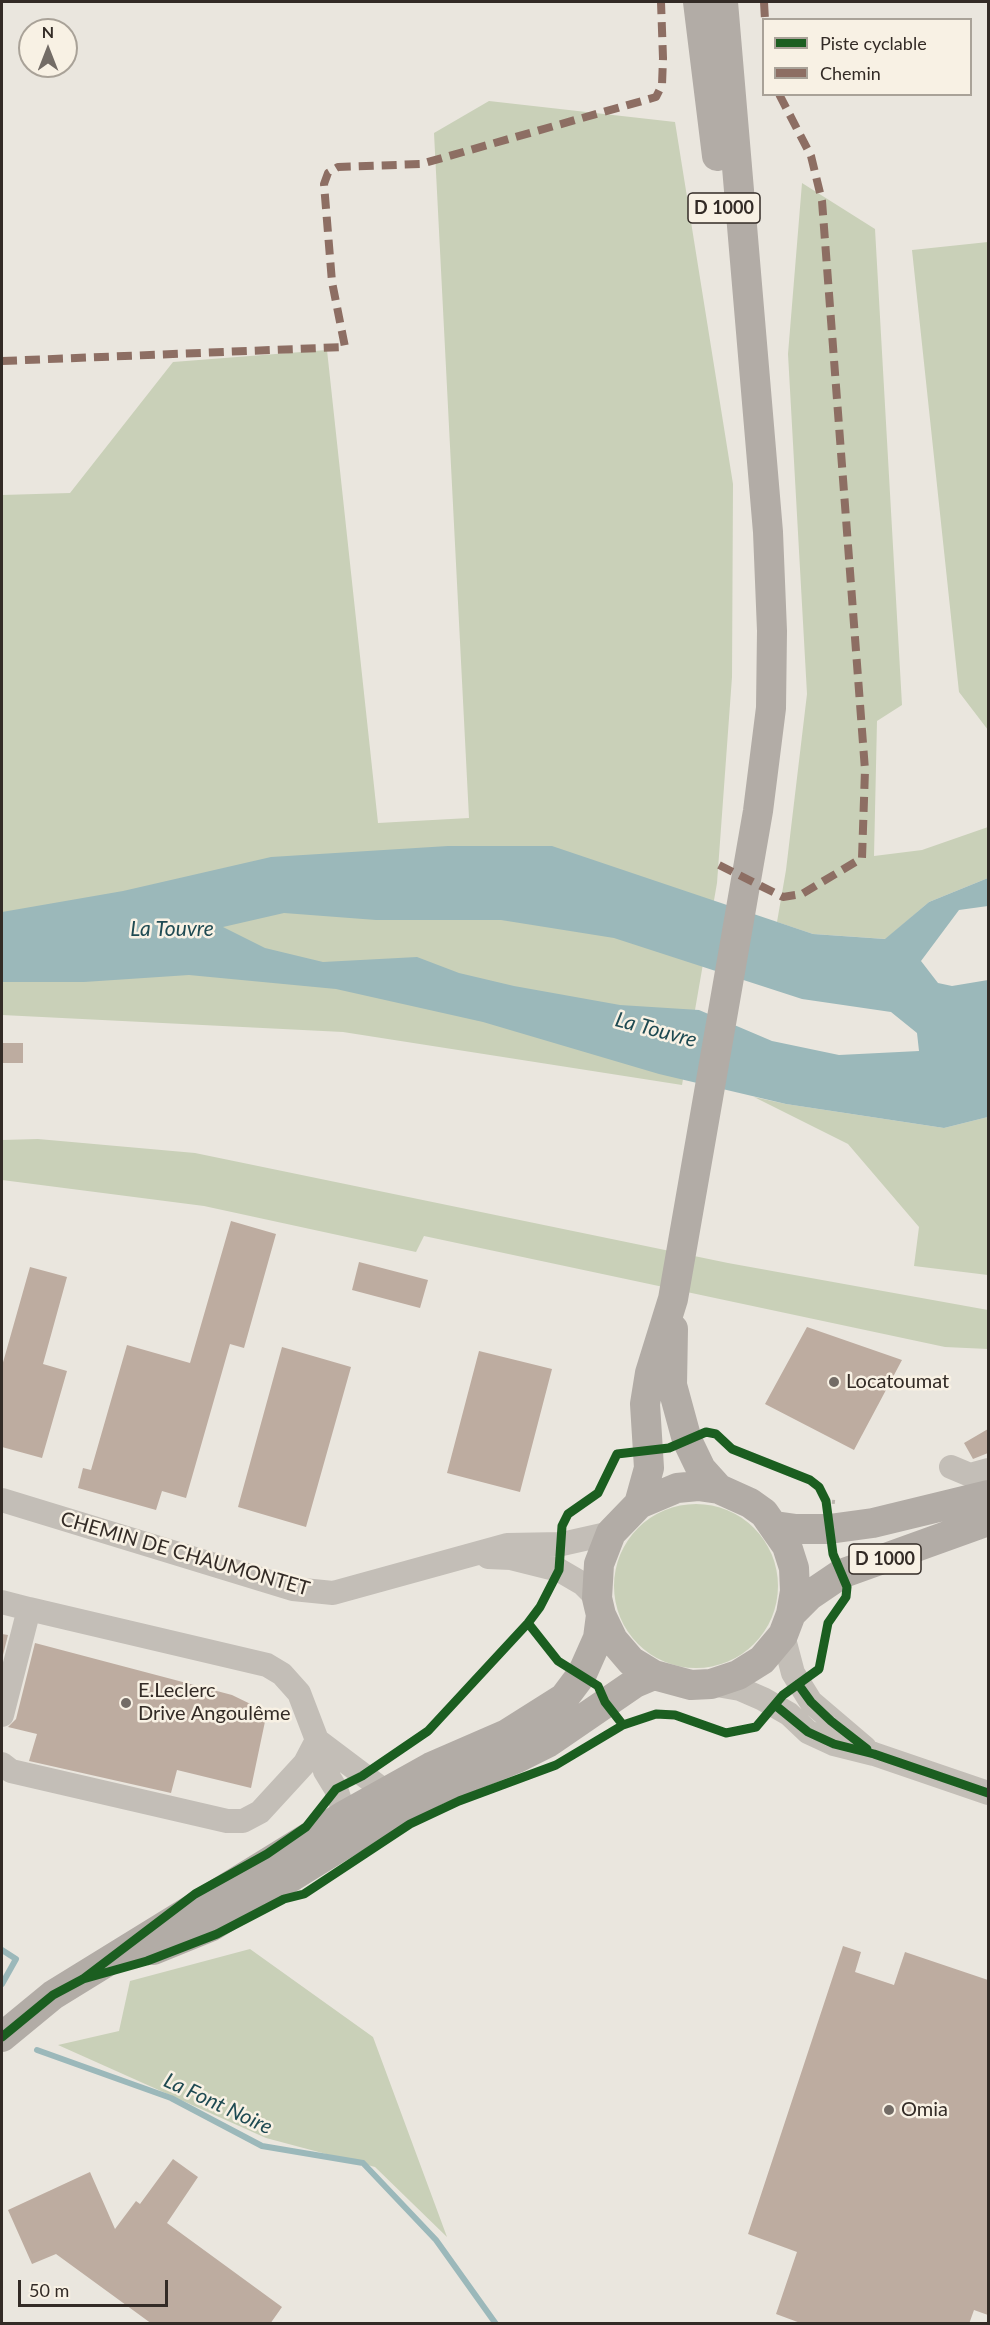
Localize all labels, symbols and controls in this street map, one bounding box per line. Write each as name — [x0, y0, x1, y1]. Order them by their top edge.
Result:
north arrow — [18, 18, 78, 78]
legend — [762, 18, 972, 96]
text: N — [42, 22, 54, 41]
text: Piste cyclable — [820, 32, 927, 54]
text: Chemin — [820, 62, 881, 84]
road number: D 1000 — [688, 193, 760, 223]
water label: La Touvre — [130, 916, 214, 942]
water label: La Touvre — [612, 1007, 700, 1053]
place label: Locatoumat — [846, 1370, 949, 1394]
marker: Locatoumat — [827, 1375, 841, 1389]
street label: CHEMIN DE CHAUMONTET — [58, 1507, 312, 1601]
road number: D 1000 — [849, 1544, 921, 1574]
place label: E.Leclerc Drive Angoulême — [138, 1679, 290, 1726]
marker: E.Leclerc Drive Angoulême — [119, 1696, 133, 1710]
water label: La Font Noire — [160, 2068, 276, 2140]
place label: Omia — [901, 2098, 948, 2122]
marker: Omia — [882, 2103, 896, 2117]
scale bar — [21, 2268, 171, 2306]
text: 50 m — [29, 2279, 69, 2301]

